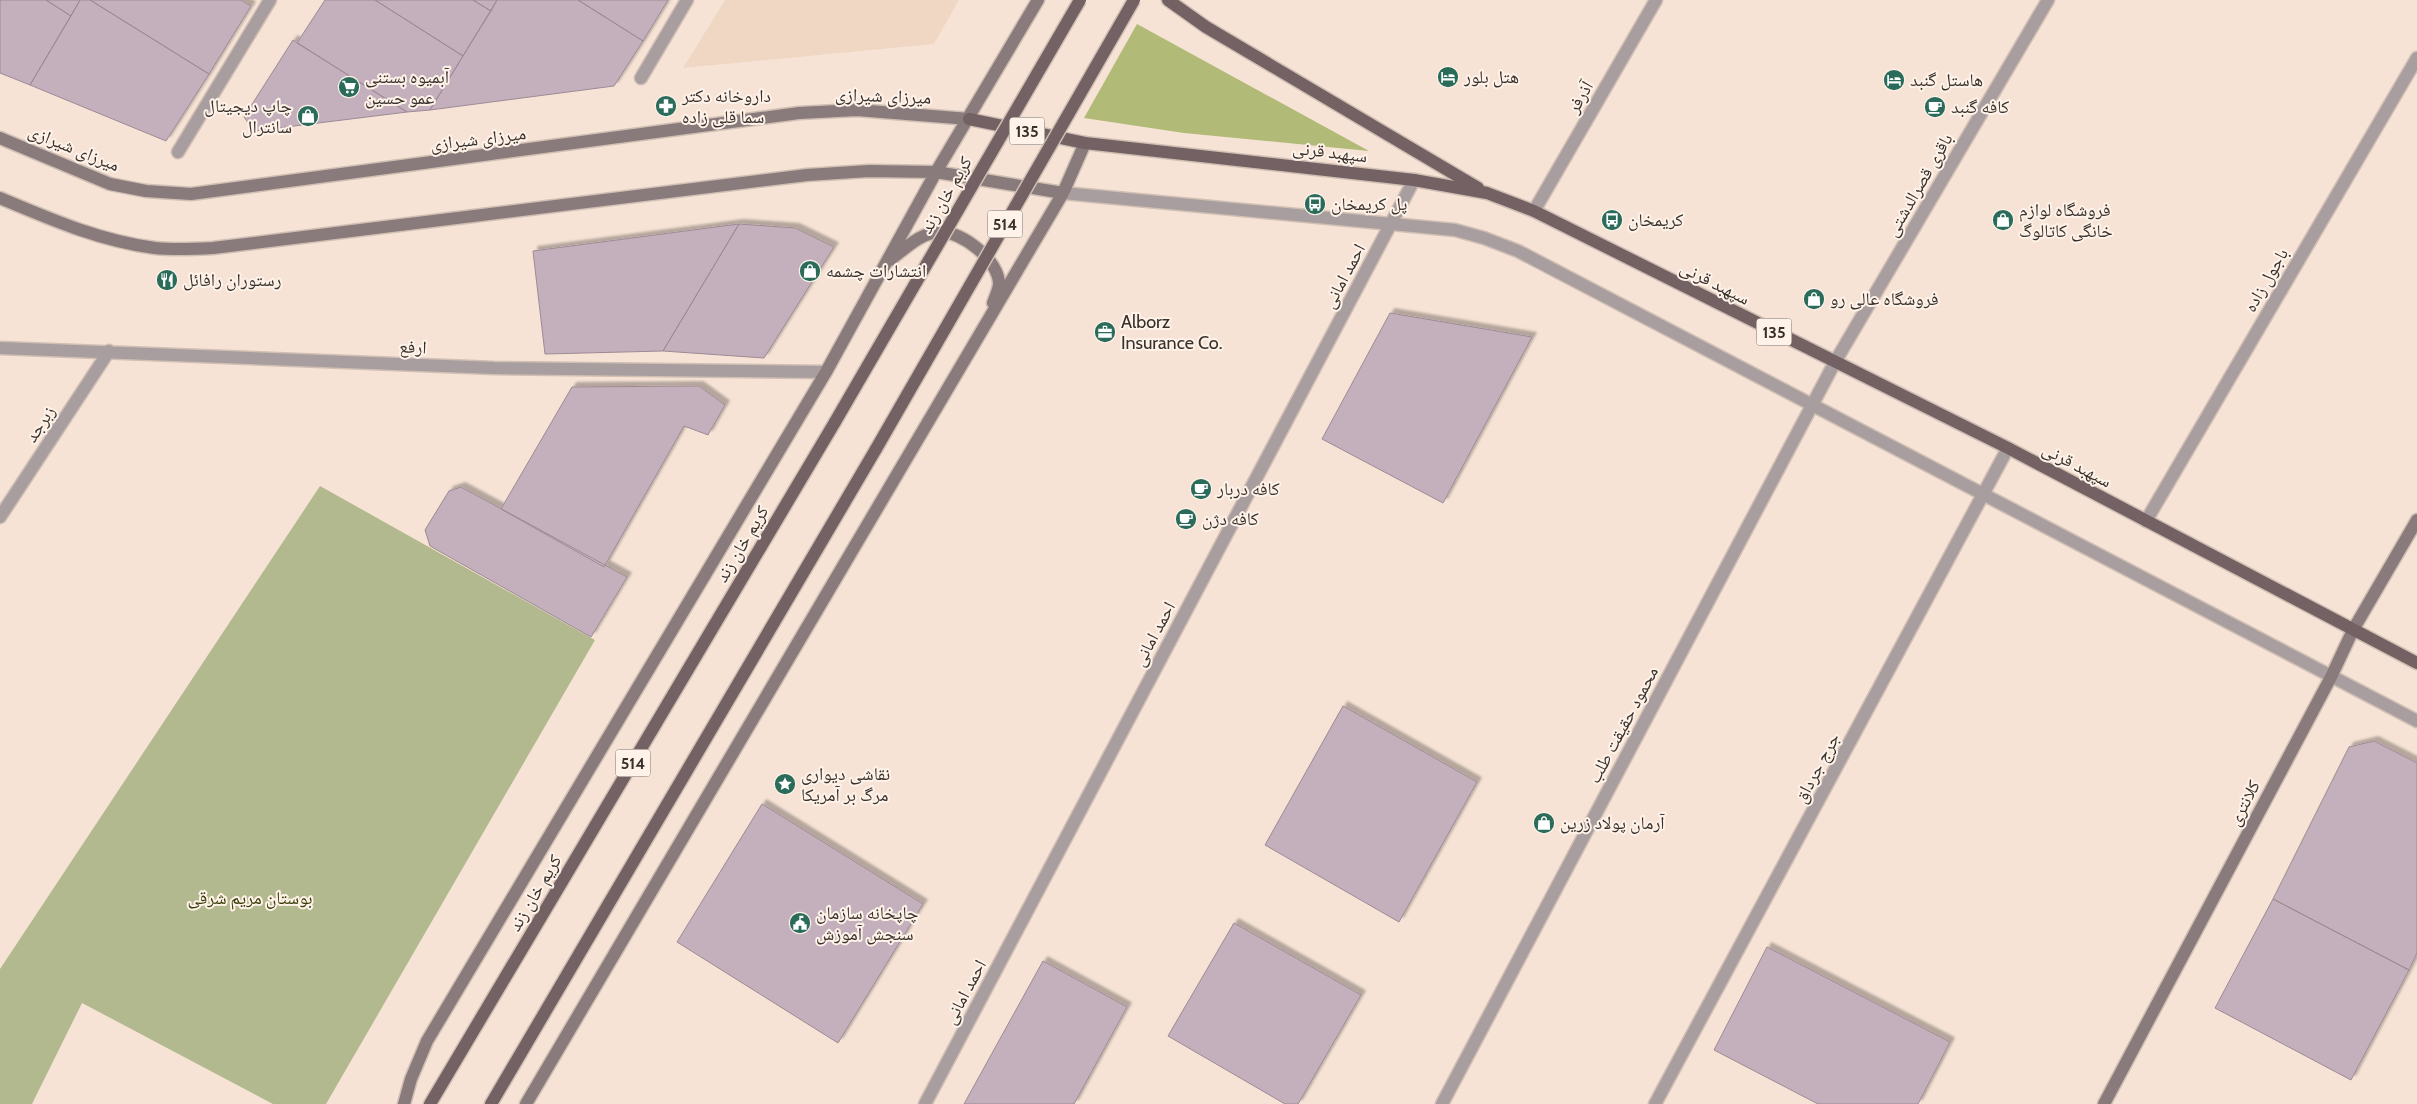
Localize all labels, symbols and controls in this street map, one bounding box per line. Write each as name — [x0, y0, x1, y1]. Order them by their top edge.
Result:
hotel icon: هتل بلور — [1436, 65, 1460, 89]
place label: آبمیوه بستنی عمو حسین — [365, 66, 449, 109]
place label: هتل بلور — [1463, 66, 1519, 88]
hotel icon: هاستل گنبد — [1882, 68, 1906, 92]
place label: هاستل گنبد — [1910, 69, 1983, 91]
supermarket icon: آبمیوه بستنی عمو حسین — [337, 75, 361, 99]
street label: آذرفر — [1562, 77, 1598, 118]
street label: میرزای شیرازی — [834, 83, 932, 109]
place label: داروخانه دکتر سما قلی زاده — [681, 85, 771, 128]
pharmacy icon: داروخانه دکتر سما قلی زاده — [654, 94, 678, 118]
place label: چاپ دیجیتال سانترال — [204, 95, 292, 138]
cafe icon: کافه گنبد — [1923, 95, 1947, 119]
place label: کافه گنبد — [1951, 96, 2010, 118]
shop icon: چاپ دیجیتال سانترال — [296, 104, 320, 128]
road number: 135 — [1010, 118, 1044, 144]
street label: میرزای شیرازی — [25, 120, 123, 176]
street label: میرزای شیرازی — [429, 122, 527, 156]
street label: باقری قصرالدشتی — [1881, 129, 1957, 241]
street label: سپهبد قرنی — [1291, 137, 1369, 168]
street label: کریم خان زند — [915, 152, 978, 238]
bus stop icon: پل کریمخان — [1303, 192, 1327, 216]
place label: پل کریمخان — [1331, 193, 1407, 215]
place label: فروشگاه لوازم خانگی کاتالوگ — [2019, 199, 2113, 242]
bus stop icon: کریمخان — [1600, 208, 1624, 232]
shop icon: فروشگاه لوازم خانگی کاتالوگ — [1991, 208, 2015, 232]
place label: کریمخان — [1628, 209, 1684, 231]
road number: 514 — [988, 210, 1022, 238]
street label: احمد امانی — [1318, 240, 1370, 312]
street label: باجول زاده — [2239, 244, 2293, 316]
street label: سپهبد قرنی — [1676, 256, 1753, 310]
shop icon: انتشارات چشمه — [798, 259, 822, 283]
place label: انتشارات چشمه — [826, 260, 926, 282]
restaurant icon: رستوران رافائل — [155, 268, 179, 292]
place label: رستوران رافائل — [183, 269, 282, 291]
shop icon: فروشگاه عالی رو — [1802, 287, 1826, 311]
place label: فروشگاه عالی رو — [1830, 288, 1939, 310]
place label: Alborz Insurance Co. — [1121, 311, 1222, 354]
road number: 135 — [1756, 318, 1792, 346]
office icon: Alborz Insurance Co. — [1093, 320, 1117, 344]
street label: ارفع — [399, 335, 427, 360]
street label: زبرجد — [20, 402, 60, 446]
street label: سپهبد قرنی — [2039, 438, 2115, 492]
cafe icon: کافه دربار — [1189, 477, 1213, 501]
place label: کافه دربار — [1216, 478, 1280, 500]
street label: کریم خان زند — [711, 501, 775, 587]
cafe icon: کافه دژن — [1174, 507, 1198, 531]
place label: کافه دژن — [1202, 508, 1259, 530]
street label: احمد امانی — [1128, 598, 1180, 670]
street label: محمود حقیقت طلب — [1583, 663, 1663, 787]
street label: جرج جرداق — [1789, 729, 1846, 807]
road number: 514 — [616, 750, 650, 776]
place label: نقاشی دیواری مرگ بر آمریکا — [801, 763, 890, 806]
place icon: نقاشی دیواری مرگ بر آمریکا — [773, 772, 797, 796]
street label: کلانتری — [2223, 776, 2265, 829]
shop icon: آرمان پولاد زرین — [1532, 811, 1556, 835]
place label: آرمان پولاد زرین — [1560, 812, 1665, 834]
street label: کریم خان زند — [504, 850, 568, 936]
park label: بوستان مریم شرقی — [187, 887, 313, 910]
place label: چاپخانه سازمان سنجش آموزش — [816, 902, 919, 945]
public building icon: چاپخانه سازمان سنجش آموزش — [788, 911, 812, 935]
street label: احمد امانی — [939, 956, 991, 1028]

